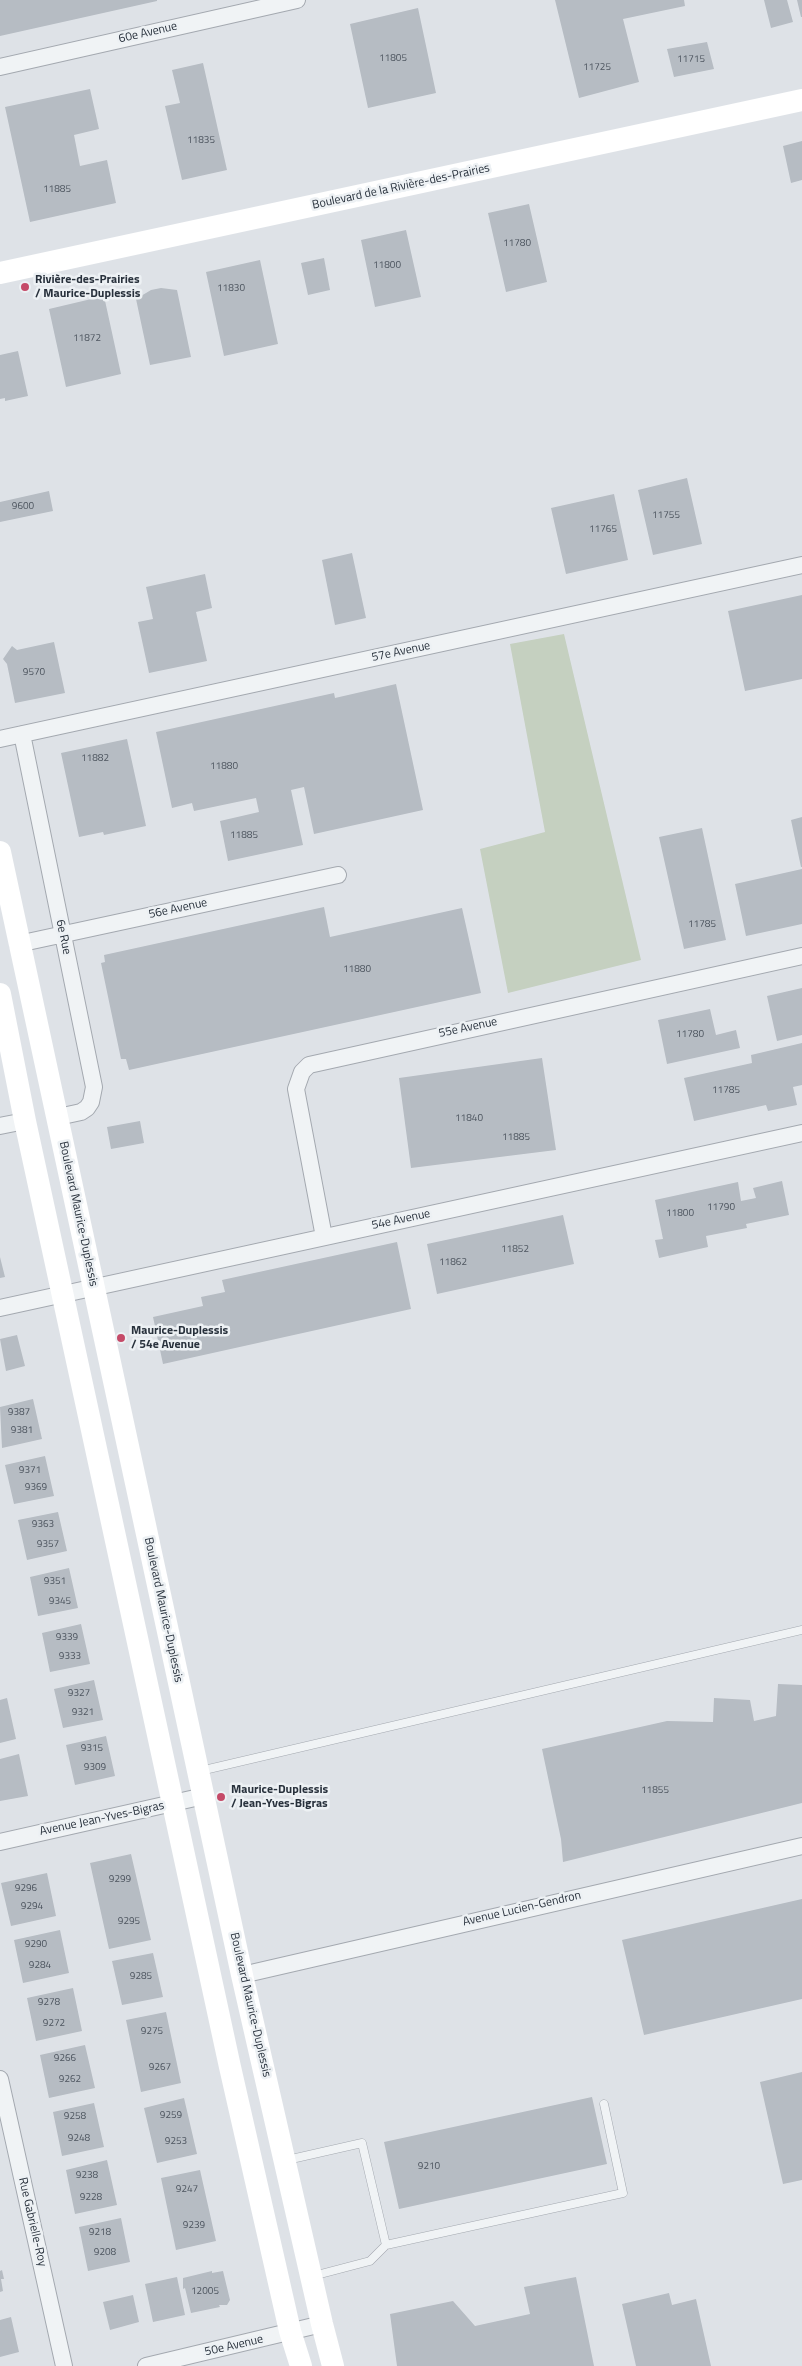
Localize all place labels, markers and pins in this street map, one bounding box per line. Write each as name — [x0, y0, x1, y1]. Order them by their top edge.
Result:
place label: Rivière-des-Prairies / Maurice-Duplessis — [35, 273, 140, 301]
marker: Rivière-des-Prairies / Maurice-Duplessis — [19, 281, 31, 293]
place label: Maurice-Duplessis / 54e Avenue — [131, 1324, 228, 1352]
marker: Maurice-Duplessis / 54e Avenue — [115, 1332, 127, 1344]
place label: Maurice-Duplessis / Jean-Yves-Bigras — [231, 1783, 328, 1811]
marker: Maurice-Duplessis / Jean-Yves-Bigras — [215, 1791, 227, 1803]

